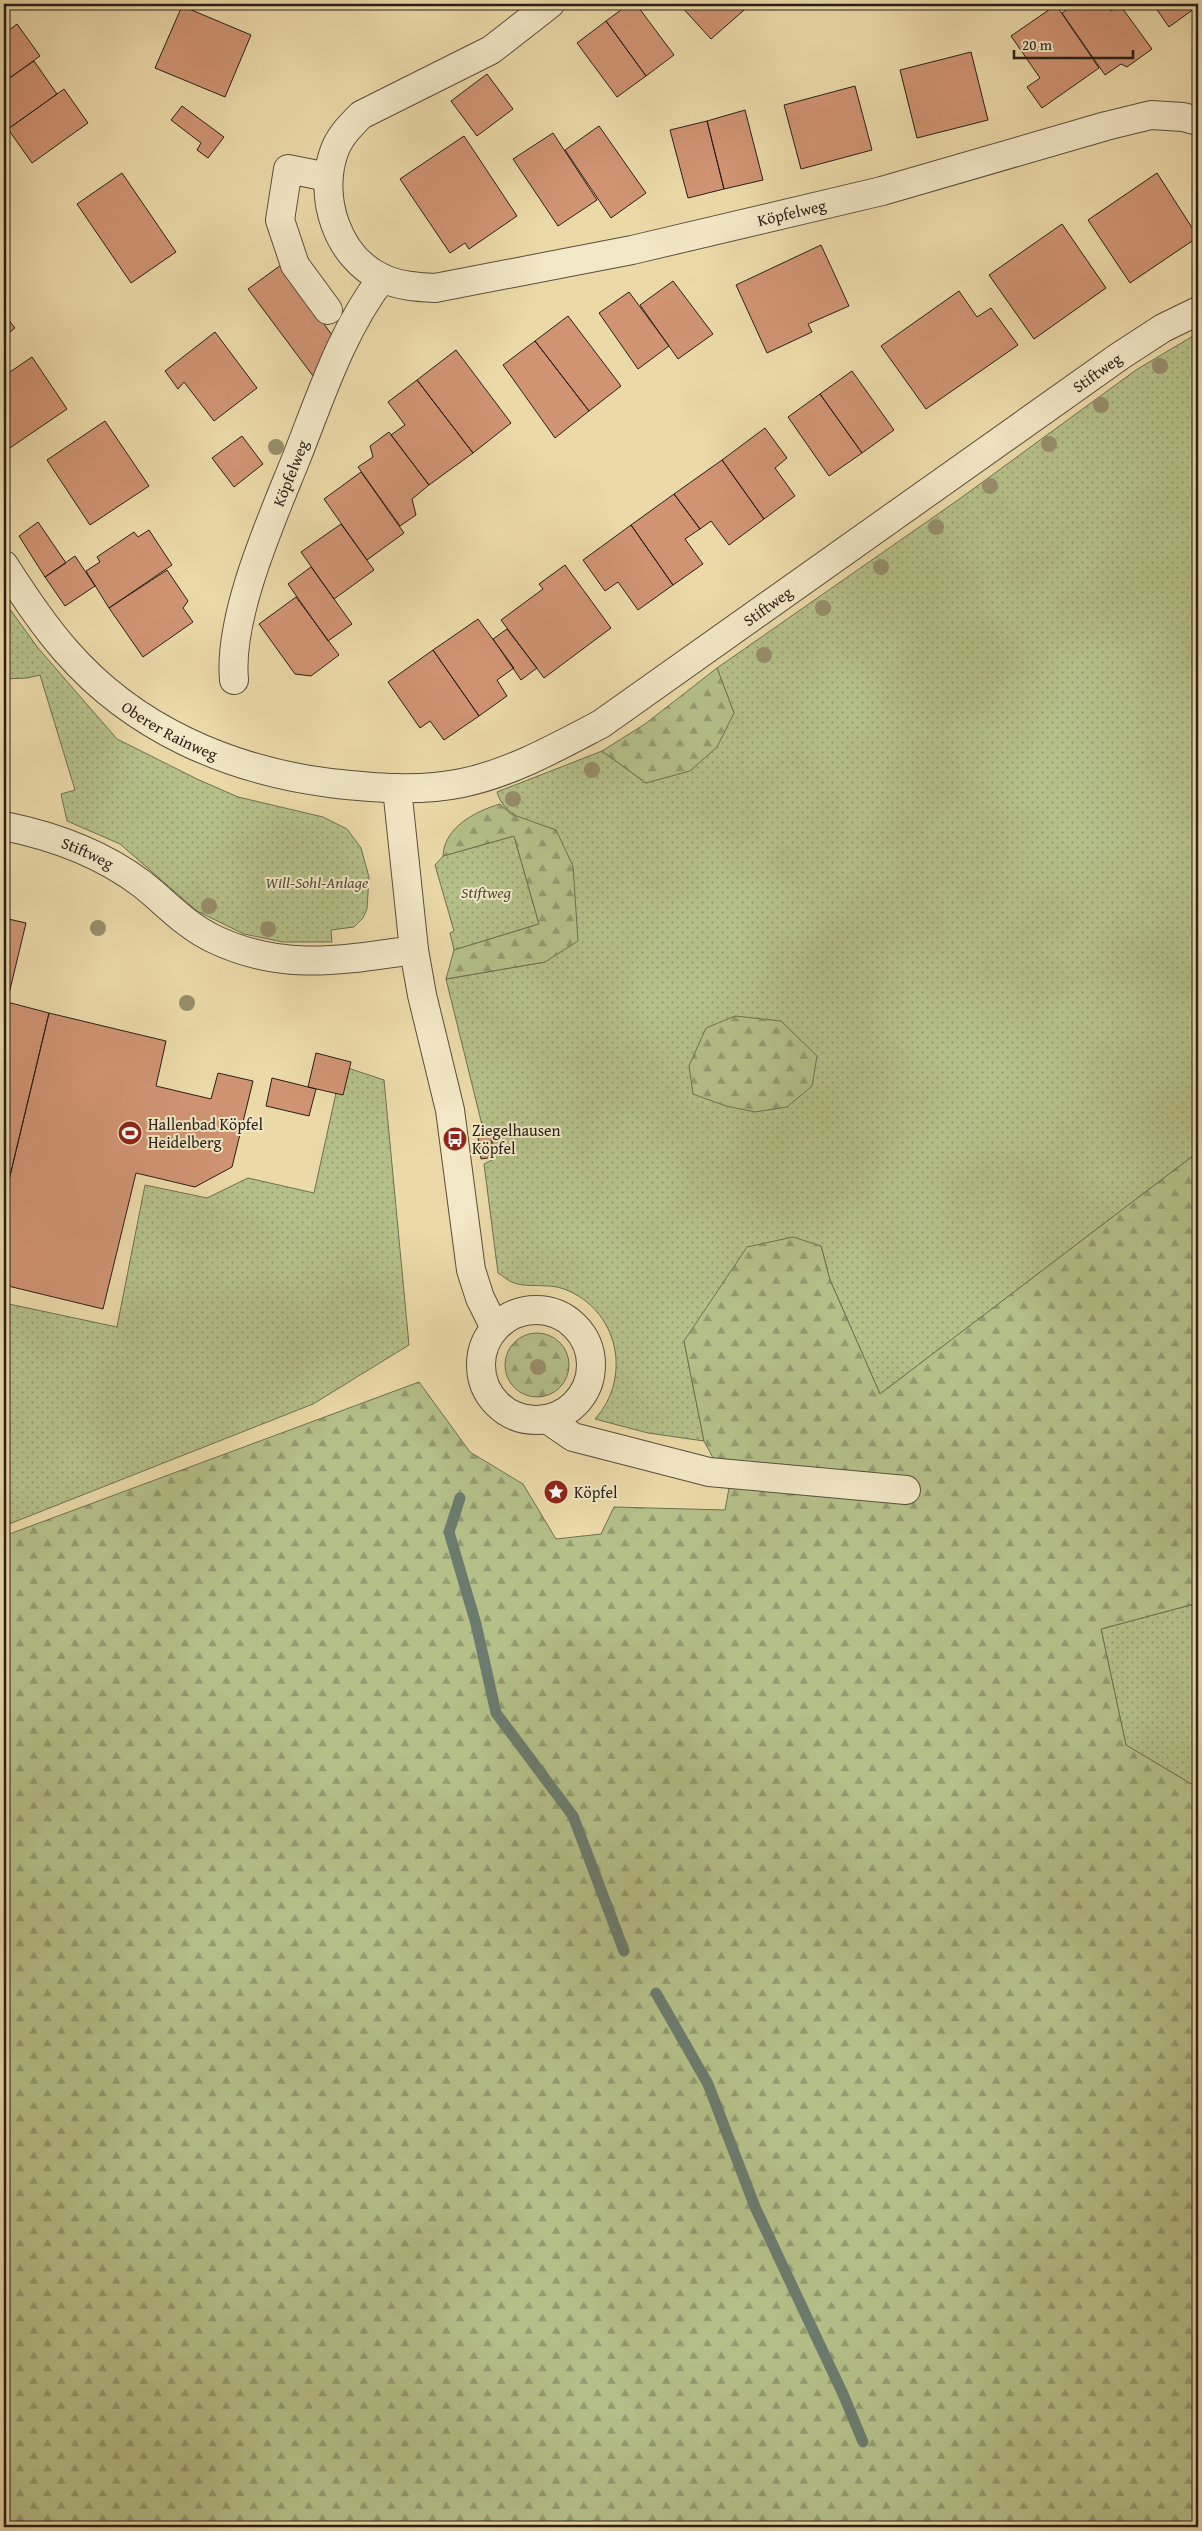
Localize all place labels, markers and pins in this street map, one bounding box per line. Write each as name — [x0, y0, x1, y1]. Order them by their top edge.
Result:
place label: Hallenbad Köpfel Heidelberg — [148, 1112, 263, 1154]
place label: Ziegelhausen Köpfel — [472, 1118, 561, 1160]
sports icon: Hallenbad Köpfel Heidelberg — [117, 1120, 143, 1146]
bus stop icon: Ziegelhausen Köpfel — [442, 1126, 468, 1152]
place icon: Köpfel — [543, 1479, 569, 1505]
place label: Köpfel — [574, 1480, 618, 1504]

